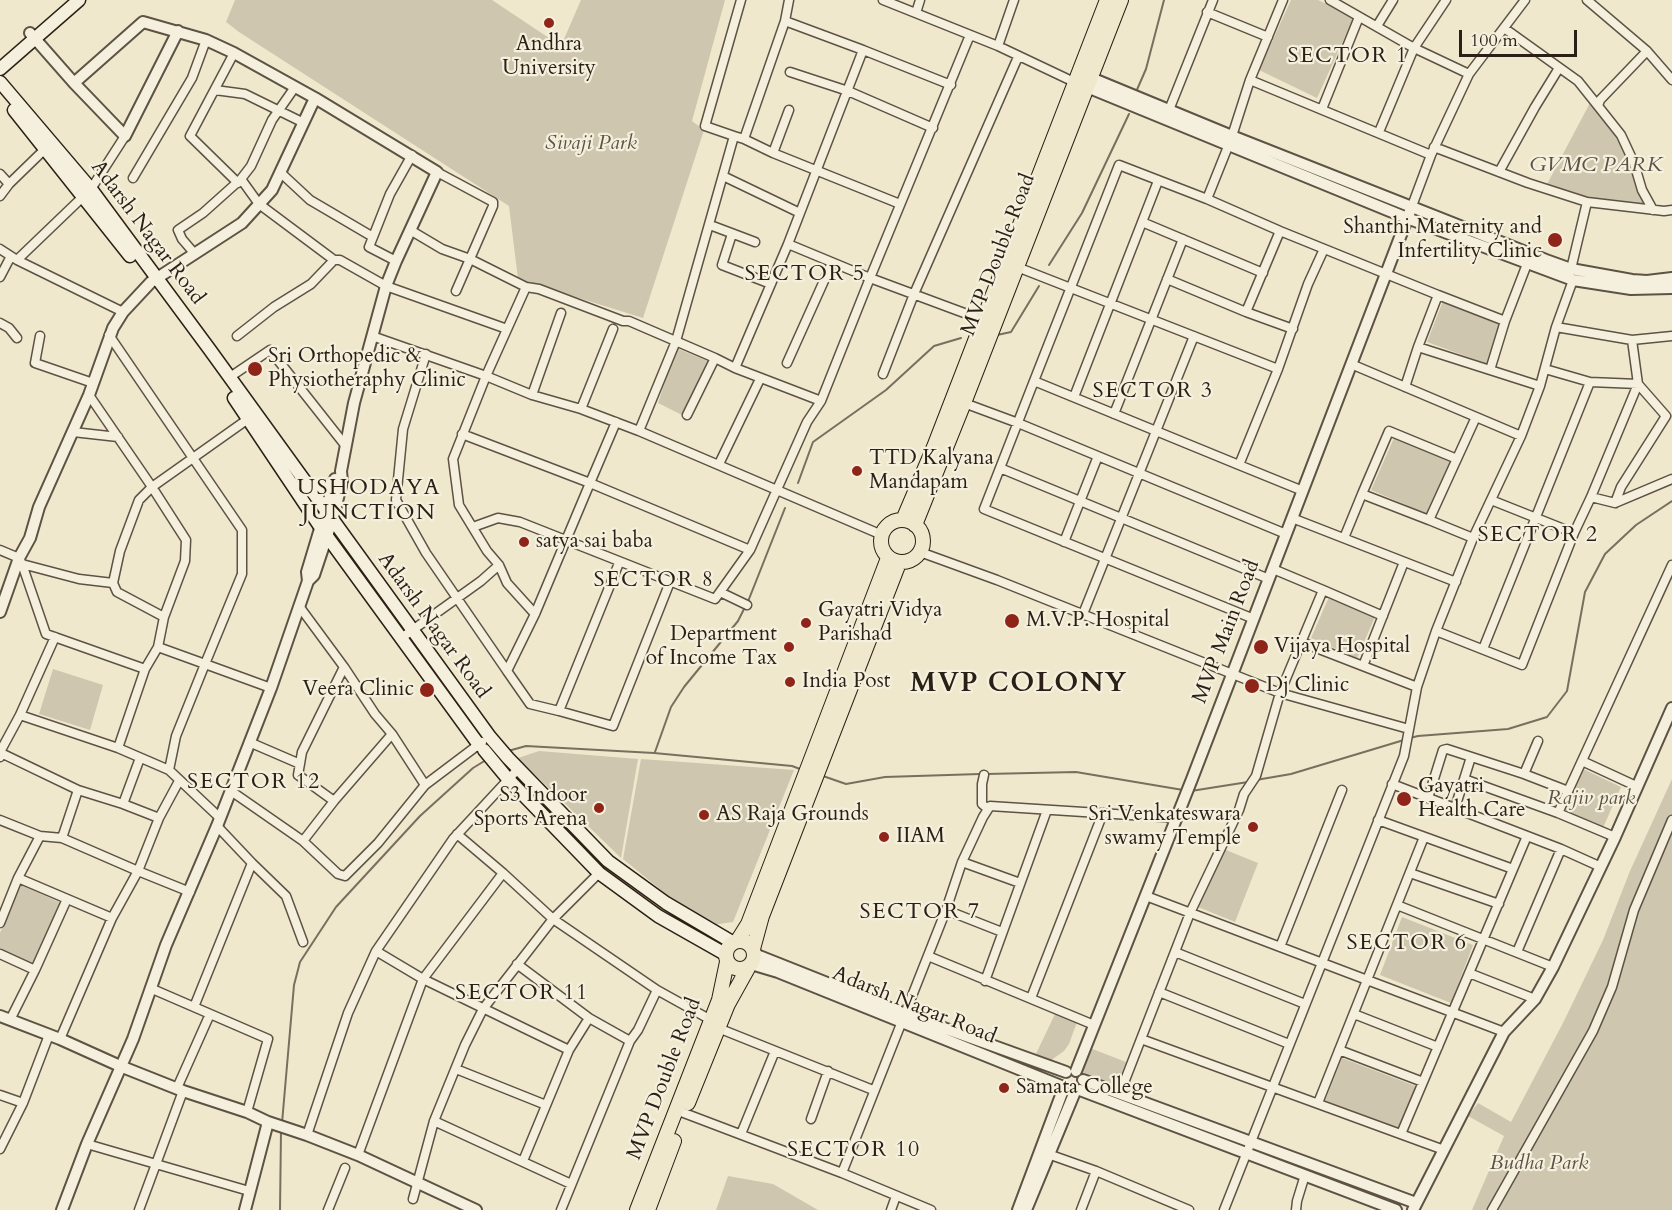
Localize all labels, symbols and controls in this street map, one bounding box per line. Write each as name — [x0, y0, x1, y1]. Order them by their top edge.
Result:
marker: Andhra University — [542, 16, 556, 30]
scale bar — [1462, 18, 1580, 56]
text: 100 m — [1470, 28, 1518, 53]
place label: Andhra University — [502, 32, 596, 82]
district label: SECTOR 1 — [1288, 44, 1408, 70]
park label: Sivaji Park — [545, 131, 637, 157]
park label: GVMC PARK — [1529, 153, 1663, 179]
street label: Adarsh Nagar Road — [84, 156, 210, 310]
street label: MVP Double Road — [957, 171, 1041, 339]
place label: Shanthi Maternity and Infertility Clinic — [1343, 215, 1542, 265]
marker: Shanthi Maternity and Infertility Clinic — [1546, 231, 1564, 249]
district label: SECTOR 5 — [745, 262, 865, 288]
place label: Sri Orthopedic & Physiotheraphy Clinic — [268, 344, 466, 394]
marker: Sri Orthopedic & Physiotheraphy Clinic — [246, 360, 264, 378]
district label: SECTOR 3 — [1093, 379, 1213, 405]
place label: TTD Kalyana Mandapam — [869, 446, 994, 496]
marker: TTD Kalyana Mandapam — [850, 464, 864, 478]
district label: USHODAYA JUNCTION — [297, 476, 441, 528]
district label: SECTOR 2 — [1478, 523, 1598, 549]
place label: satya sai baba — [536, 529, 653, 555]
marker: satya sai baba — [517, 535, 531, 549]
street label: Adarsh Nagar Road — [372, 548, 494, 704]
street label: MVP Main Road — [1188, 557, 1266, 707]
district label: SECTOR 8 — [594, 568, 714, 594]
place label: Gayatri Vidya Parishad — [818, 598, 942, 648]
place label: M.V.P. Hospital — [1026, 608, 1169, 634]
marker: M.V.P. Hospital — [1003, 612, 1021, 630]
marker: Gayatri Vidya Parishad — [799, 616, 813, 630]
place label: Department of Income Tax — [646, 622, 777, 672]
place label: Vijaya Hospital — [1274, 634, 1410, 660]
marker: Vijaya Hospital — [1252, 638, 1270, 656]
marker: Department of Income Tax — [782, 640, 796, 654]
place label: India Post — [802, 669, 890, 695]
district label: MVP COLONY — [910, 669, 1128, 701]
place label: Dj Clinic — [1266, 673, 1349, 699]
marker: India Post — [783, 675, 797, 689]
place label: Veera Clinic — [302, 677, 414, 703]
marker: Dj Clinic — [1243, 677, 1261, 695]
marker: Veera Clinic — [418, 681, 436, 699]
district label: SECTOR 12 — [187, 770, 321, 796]
place label: Gayatri Health Care — [1418, 774, 1526, 824]
place label: S3 Indoor Sports Arena — [474, 783, 587, 833]
park label: Rajiv park — [1547, 786, 1635, 812]
marker: Gayatri Health Care — [1395, 790, 1413, 808]
marker: S3 Indoor Sports Arena — [592, 801, 606, 815]
place label: AS Raja Grounds — [716, 802, 869, 828]
place label: Sri Venkateswara swamy Temple — [1088, 802, 1241, 852]
marker: AS Raja Grounds — [697, 808, 711, 822]
marker: Sri Venkateswara swamy Temple — [1246, 820, 1260, 834]
place label: IIAM — [896, 824, 945, 850]
marker: IIAM — [877, 830, 891, 844]
district label: SECTOR 7 — [860, 900, 980, 926]
district label: SECTOR 6 — [1347, 931, 1467, 957]
street label: Adarsh Nagar Road — [828, 962, 1000, 1050]
district label: SECTOR 11 — [455, 981, 589, 1007]
street label: MVP Double Road — [623, 995, 707, 1163]
place label: Samata College — [1016, 1075, 1153, 1101]
marker: Samata College — [997, 1081, 1011, 1095]
district label: SECTOR 10 — [787, 1138, 921, 1164]
park label: Budha Park — [1490, 1151, 1588, 1177]

